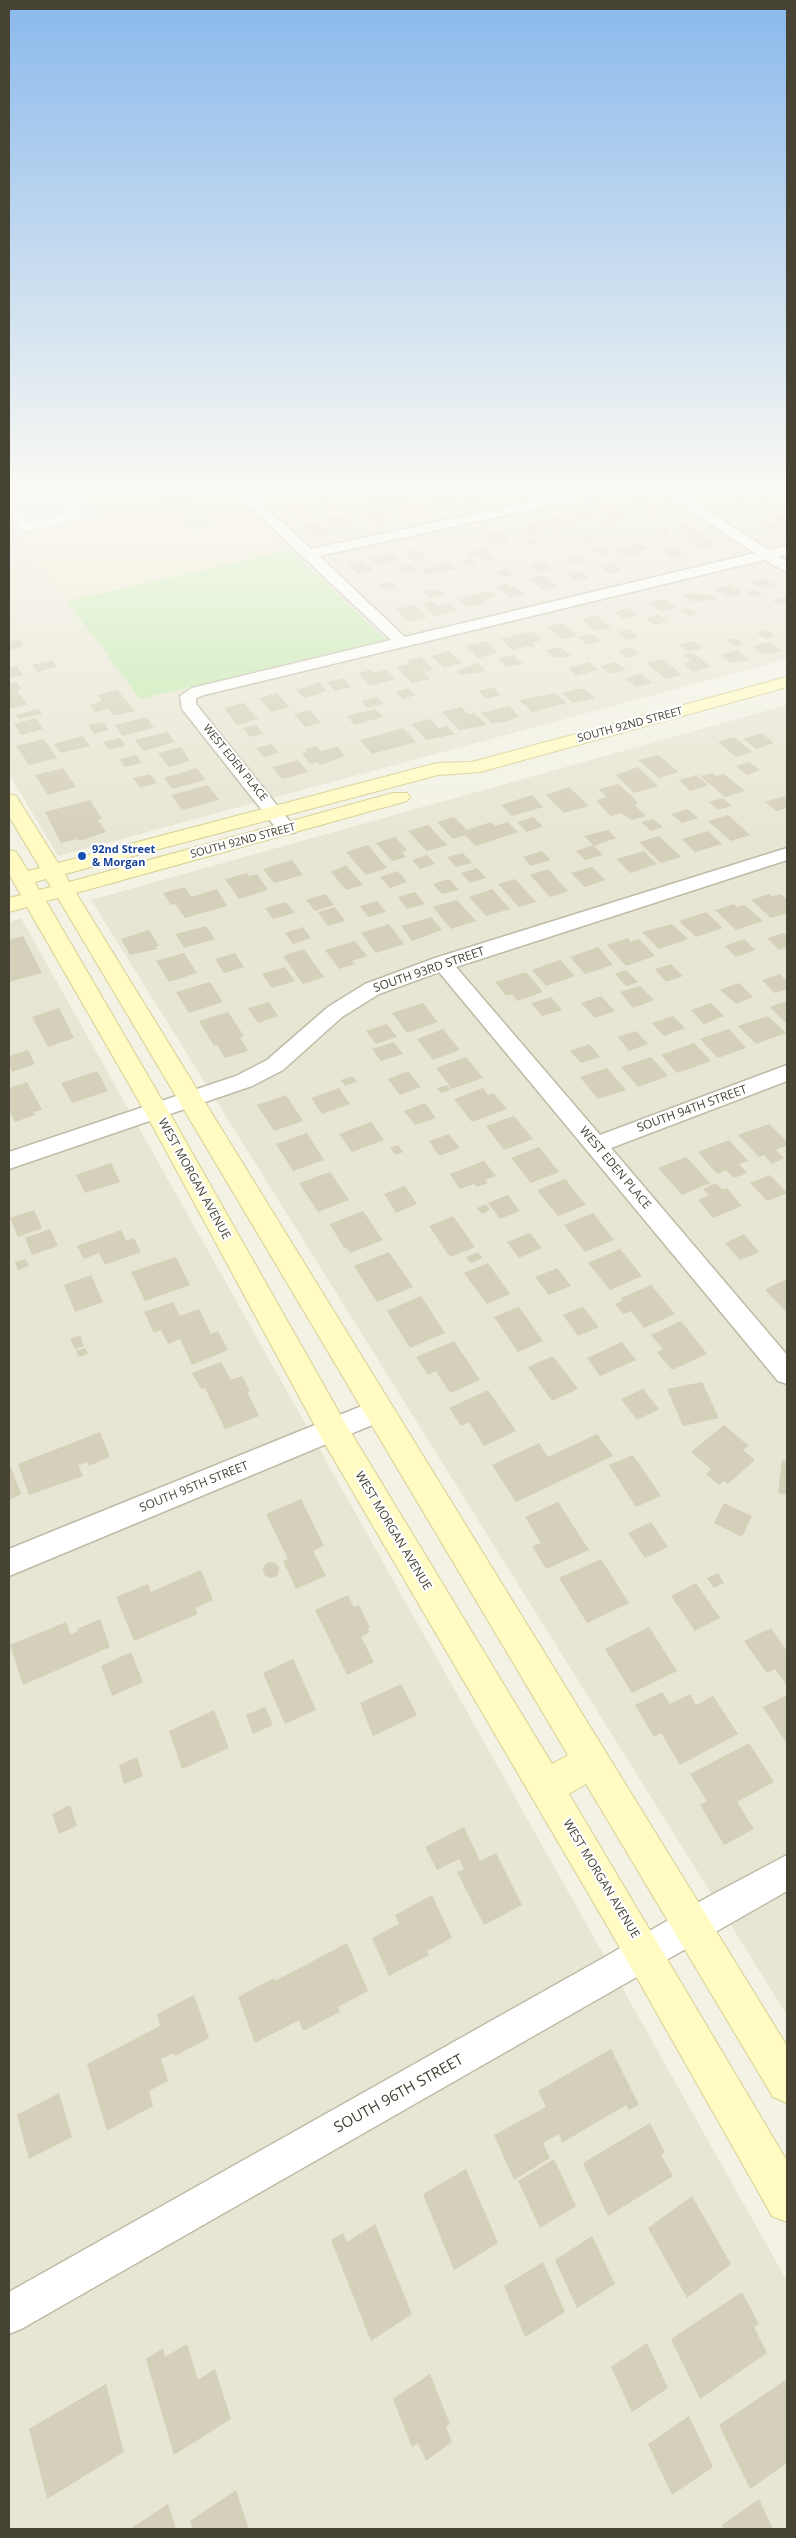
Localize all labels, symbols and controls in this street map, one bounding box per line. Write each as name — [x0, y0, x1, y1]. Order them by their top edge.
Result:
street label: SOUTH 92ND STREET — [576, 705, 684, 745]
street label: WEST EDEN PLACE — [200, 722, 270, 804]
street label: SOUTH 92ND STREET — [189, 821, 297, 861]
place label: 92nd Street & Morgan — [92, 843, 155, 869]
marker: 92nd Street & Morgan — [76, 850, 88, 862]
street label: SOUTH 93RD STREET — [371, 944, 487, 996]
street label: SOUTH 94TH STREET — [635, 1082, 749, 1136]
street label: WEST MORGAN AVENUE — [155, 1116, 233, 1242]
street label: WEST EDEN PLACE — [576, 1124, 654, 1212]
street label: SOUTH 95TH STREET — [137, 1459, 251, 1515]
street label: WEST MORGAN AVENUE — [352, 1469, 434, 1593]
street label: WEST MORGAN AVENUE — [560, 1817, 642, 1941]
street label: SOUTH 96TH STREET — [331, 2051, 467, 2137]

